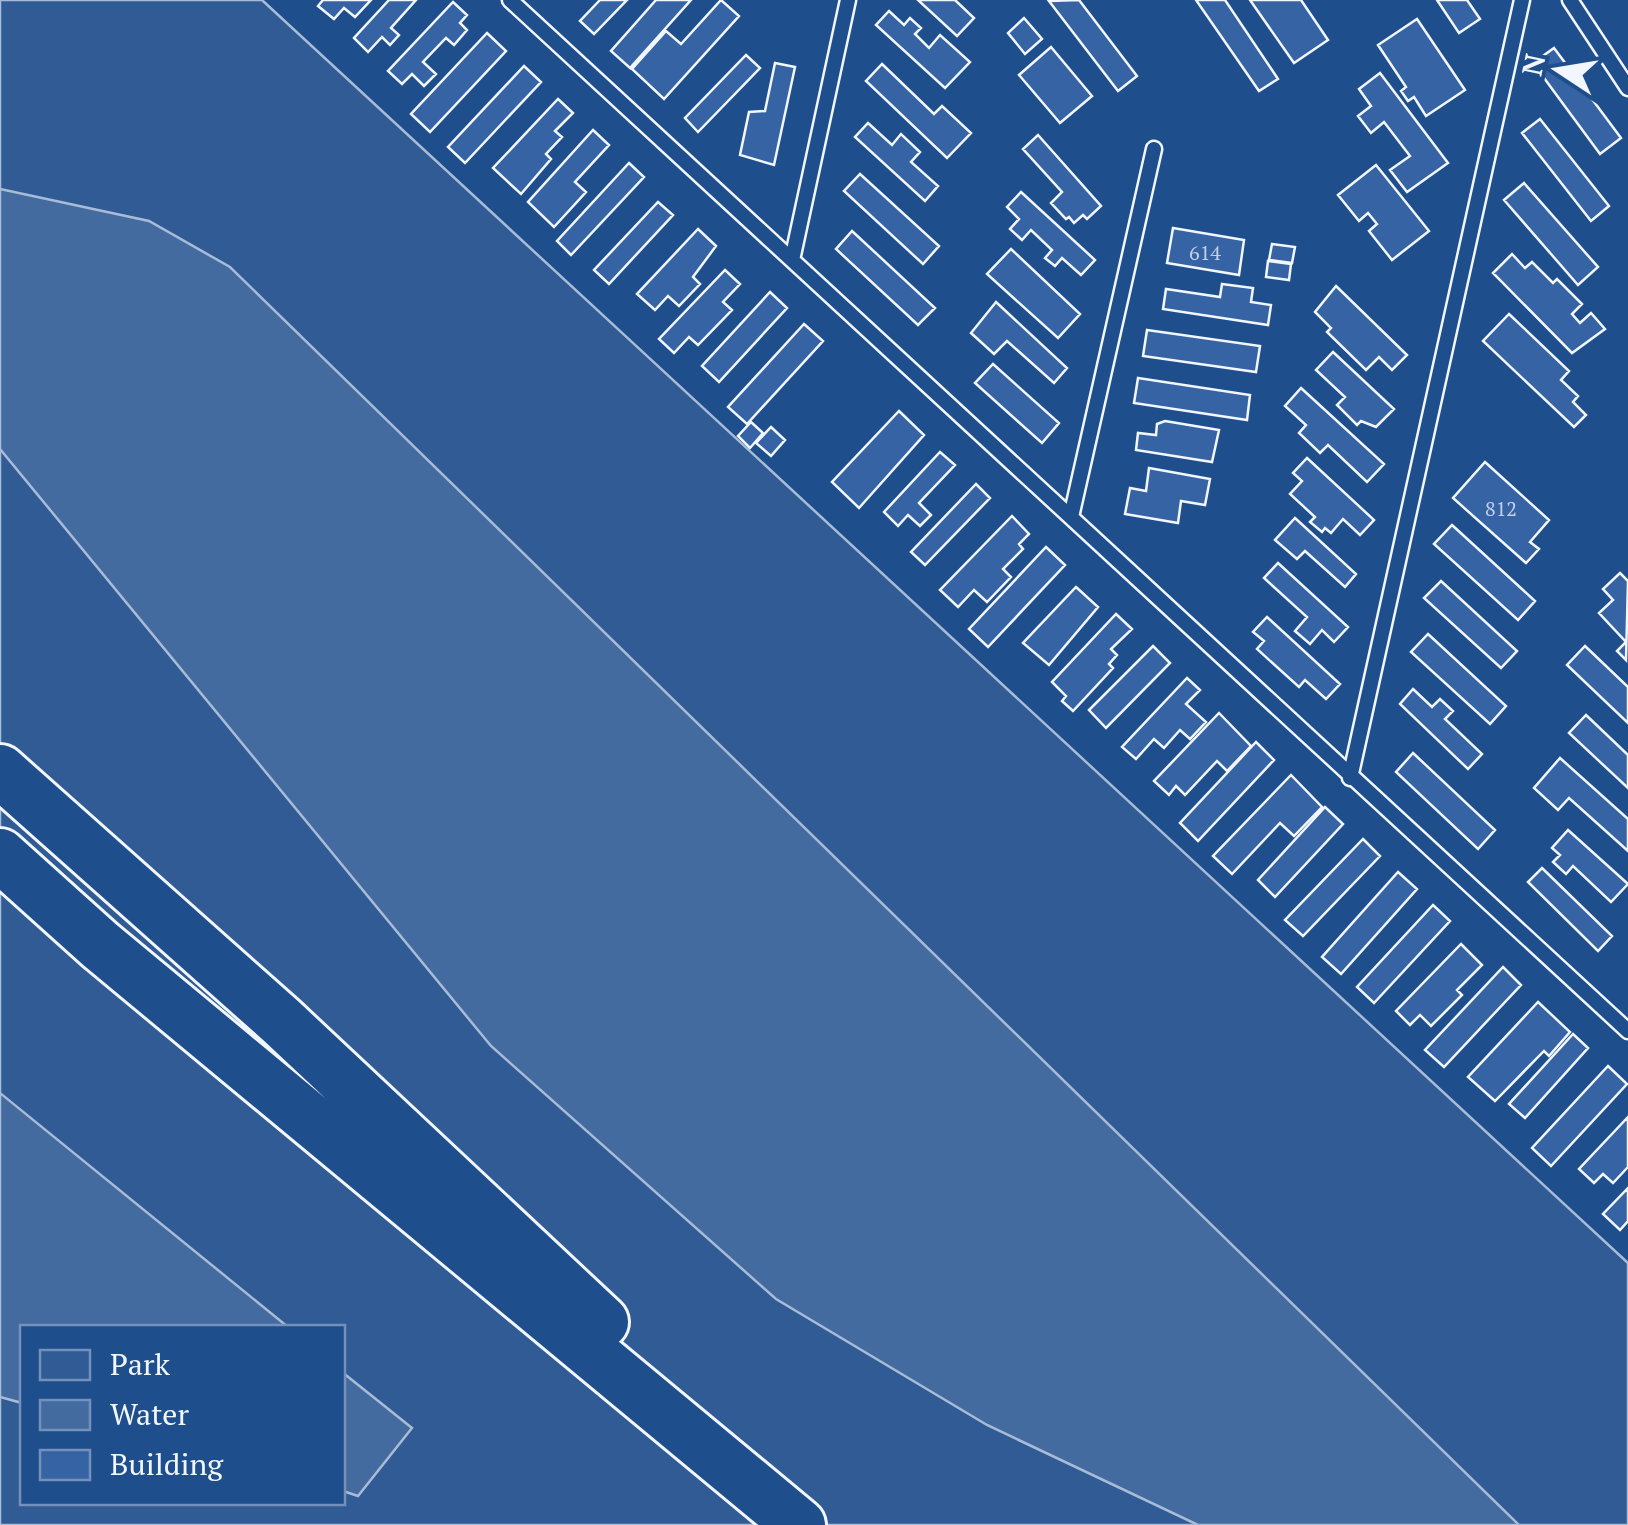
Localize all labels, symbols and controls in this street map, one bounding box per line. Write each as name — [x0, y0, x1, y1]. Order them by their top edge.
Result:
north arrow — [1508, 20, 1608, 120]
text: N — [1513, 50, 1553, 79]
house number: 614 — [1189, 239, 1221, 266]
house number: 812 — [1485, 495, 1517, 522]
legend — [20, 1325, 345, 1505]
text: Park — [110, 1344, 171, 1384]
text: Water — [110, 1394, 189, 1434]
text: Building — [110, 1444, 224, 1484]

